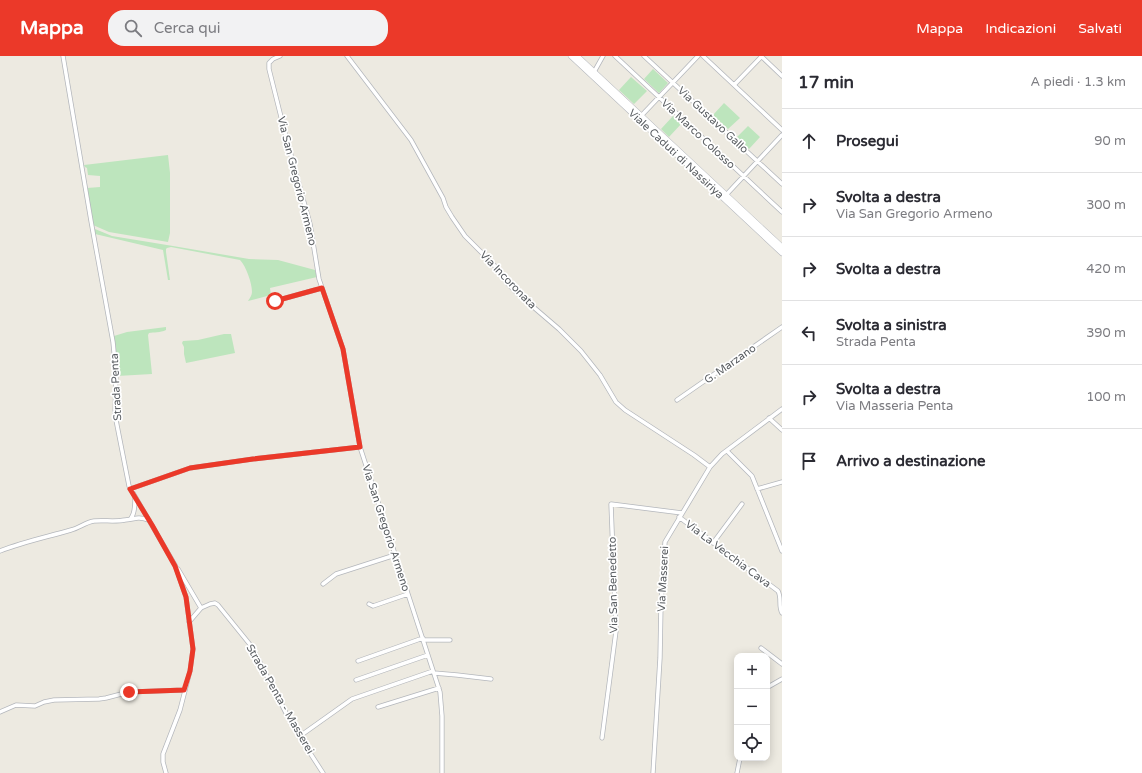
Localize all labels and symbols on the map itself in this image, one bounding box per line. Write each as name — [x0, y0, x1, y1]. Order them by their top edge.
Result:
street label: Via Gustavo Gallo — [675, 84, 751, 156]
street label: Via Marco Colosso — [658, 96, 738, 172]
street label: Viale Caduti di Nassiriya — [626, 106, 726, 202]
street label: Via San Gregorio Armeno — [275, 115, 319, 247]
street label: Via Incoronata — [477, 248, 539, 312]
route start — [266, 292, 284, 310]
street label: G. Marzano — [702, 341, 759, 387]
street label: Strada Penta — [108, 353, 124, 421]
street label: Via San Gregorio Armeno — [359, 463, 413, 593]
street label: Via La Vecchia Cava — [683, 518, 773, 590]
street label: Via San Benedetto — [606, 536, 620, 633]
street label: Via Masserei — [655, 546, 671, 612]
street label: Strada Penta - Masserei — [243, 642, 317, 756]
route end — [120, 683, 138, 701]

